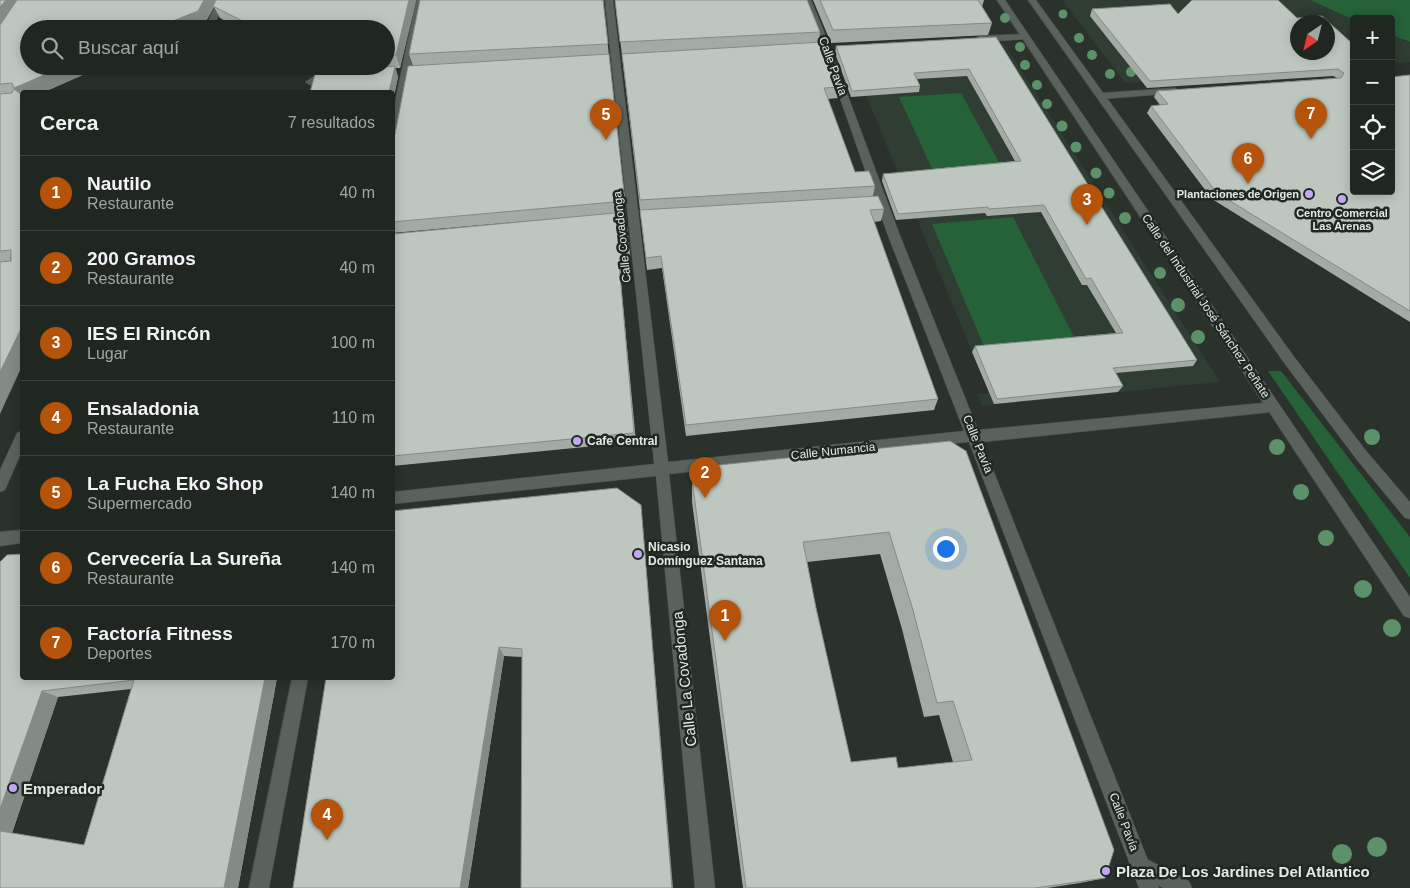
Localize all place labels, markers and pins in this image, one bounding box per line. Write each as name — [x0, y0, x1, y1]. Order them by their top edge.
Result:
pin: 7 — [1295, 98, 1327, 139]
pin: 5 — [590, 99, 622, 140]
pin: 6 — [1232, 143, 1264, 184]
pin: 3 — [1071, 184, 1103, 225]
place label: Plantaciones de Origen — [1177, 188, 1299, 200]
marker: Plantaciones de Origen — [1303, 188, 1315, 200]
marker: Centro Comercial Las Arenas — [1336, 193, 1348, 205]
place label: Centro Comercial Las Arenas — [1296, 207, 1388, 232]
place label: Cafe Central — [587, 434, 658, 448]
marker: Cafe Central — [571, 435, 583, 447]
pin: 2 — [689, 457, 721, 498]
place label: Nicasio Domínguez Santana — [648, 540, 763, 568]
marker: Nicasio Domínguez Santana — [632, 548, 644, 560]
pin: 1 — [709, 600, 741, 641]
place label: Emperador — [23, 780, 102, 797]
marker: Emperador — [7, 782, 19, 794]
pin: 4 — [311, 799, 343, 840]
place label: Plaza De Los Jardines Del Atlantico — [1116, 863, 1370, 880]
marker: Plaza De Los Jardines Del Atlantico — [1100, 865, 1112, 877]

